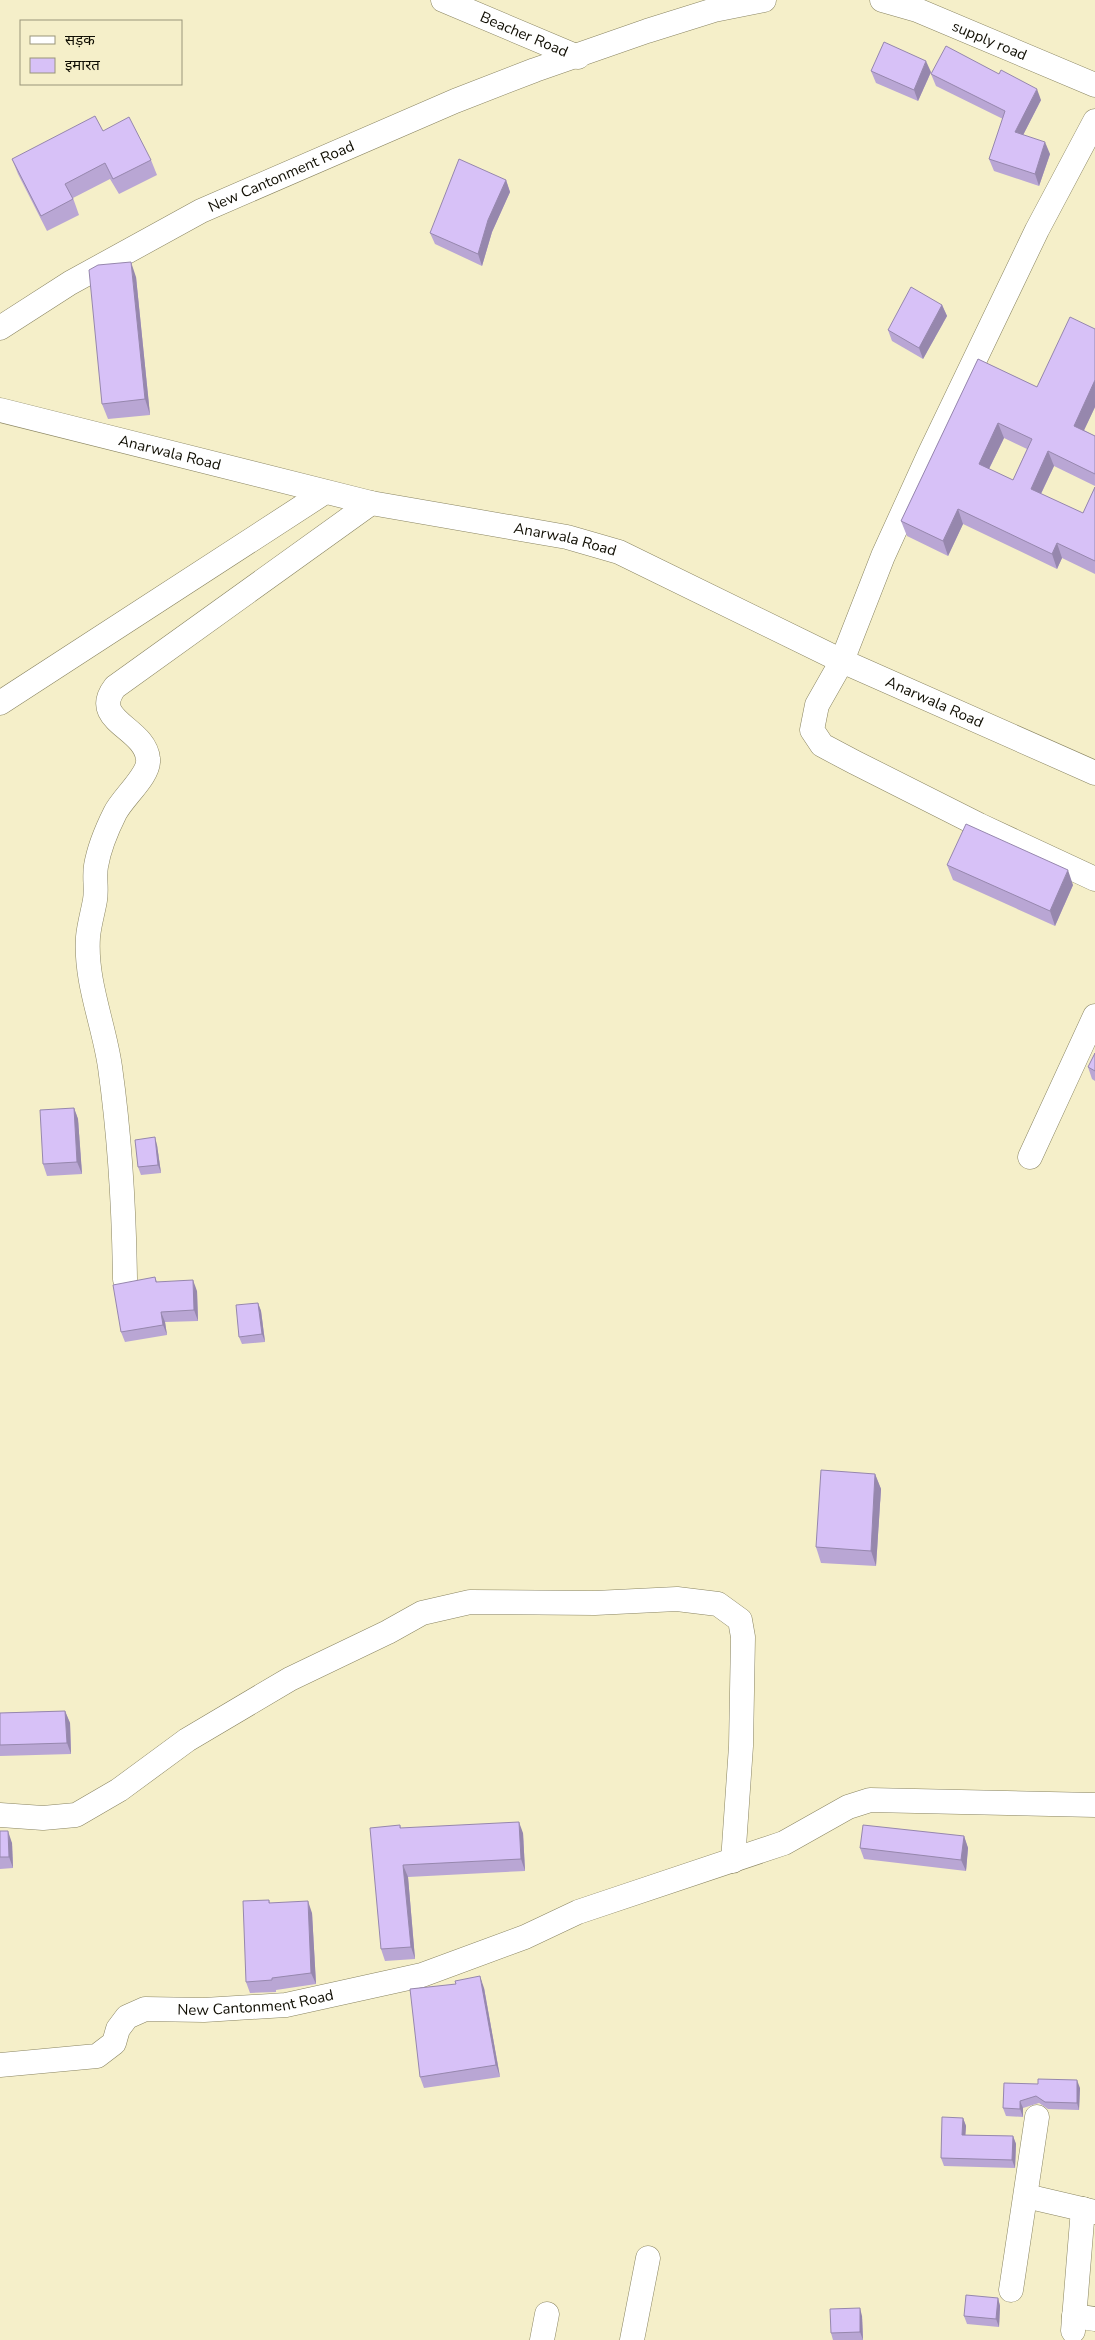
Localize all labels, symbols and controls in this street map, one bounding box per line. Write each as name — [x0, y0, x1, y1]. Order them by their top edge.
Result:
street label: Beacher Road — [477, 7, 571, 62]
street label: supply road — [949, 16, 1030, 65]
legend — [20, 20, 182, 85]
text: सड़क — [65, 30, 95, 50]
text: इमारत — [65, 55, 100, 75]
street label: New Cantonment Road — [205, 136, 357, 217]
street label: Anarwala Road — [116, 430, 223, 475]
street label: Anarwala Road — [512, 518, 619, 561]
street label: Anarwala Road — [883, 672, 987, 732]
street label: New Cantonment Road — [177, 1985, 335, 2020]

